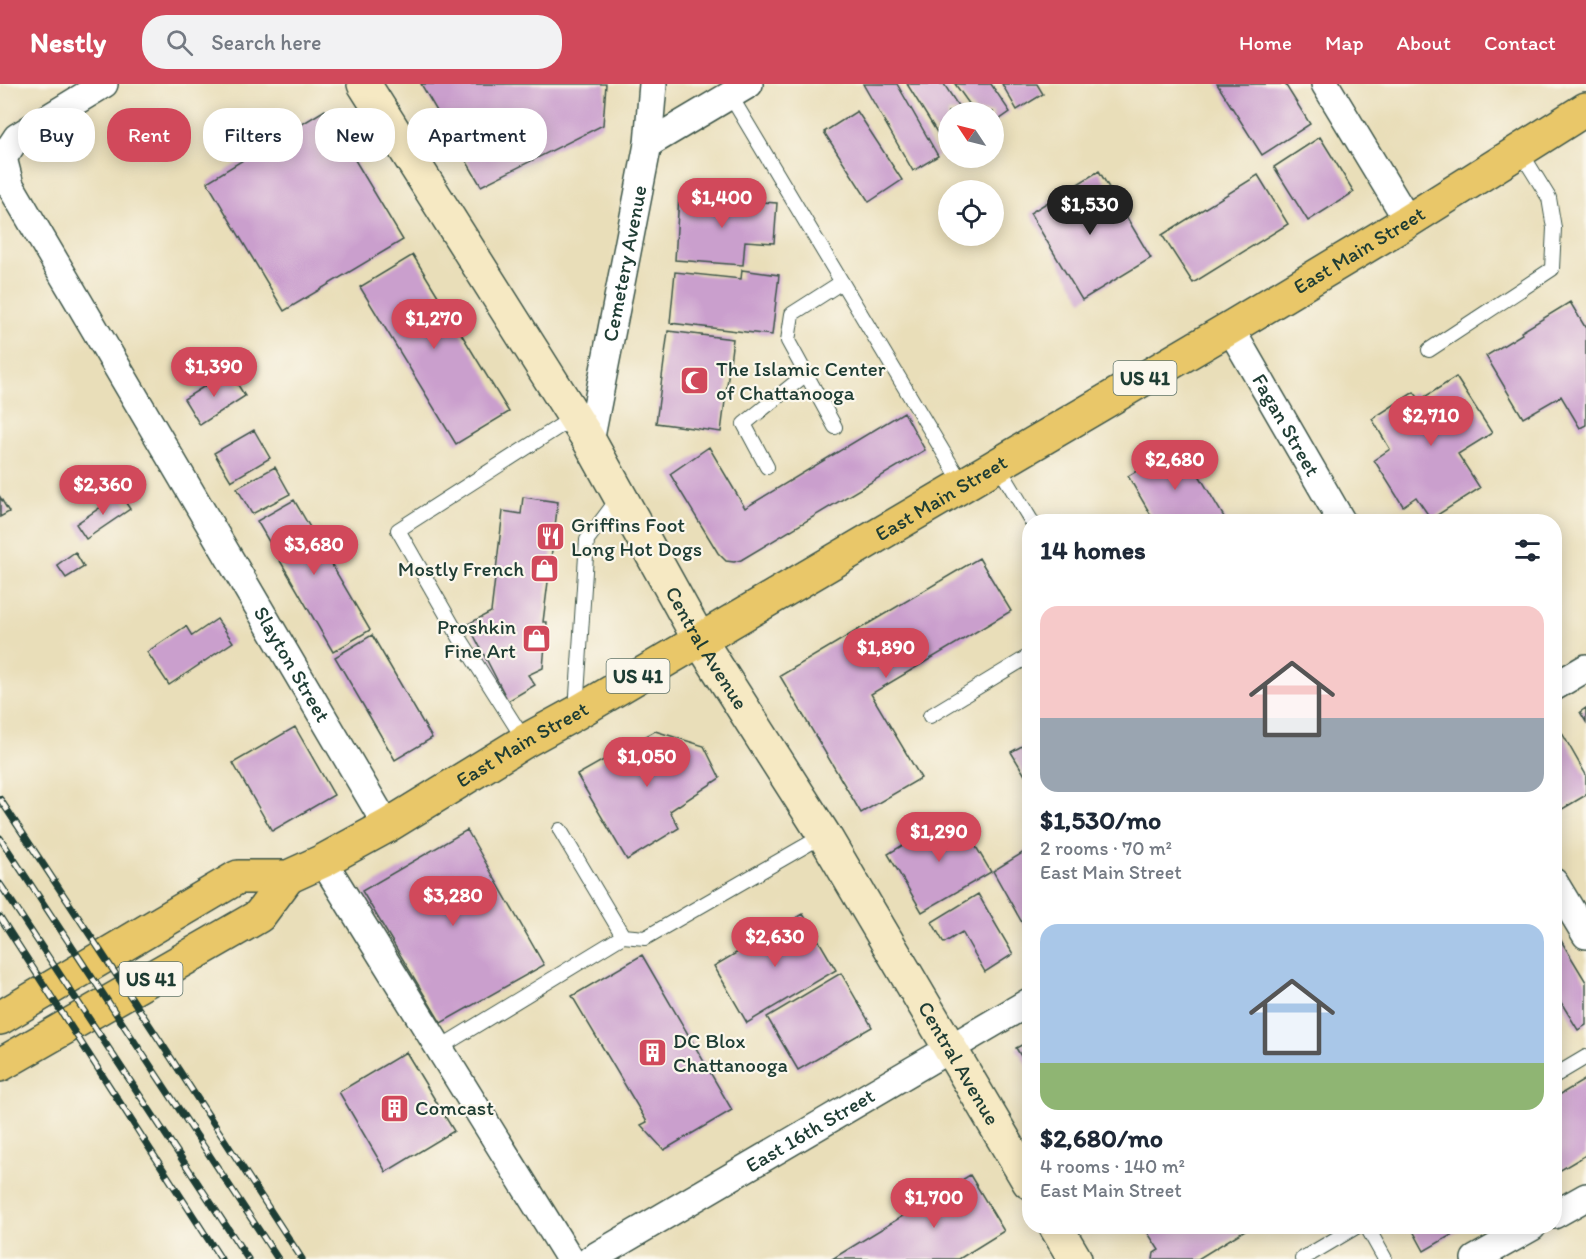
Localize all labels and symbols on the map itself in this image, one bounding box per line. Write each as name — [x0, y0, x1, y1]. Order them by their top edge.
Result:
north arrow — [938, 102, 1004, 168]
pin: $1,400 — [673, 178, 771, 229]
street label: Cemetery Avenue — [597, 183, 652, 344]
pin: $1,530 — [1041, 185, 1139, 236]
street label: East Main Street — [1289, 201, 1429, 299]
pin: $1,270 — [385, 299, 483, 350]
pin: $1,390 — [165, 347, 263, 398]
place label: The Islamic Center of Chattanooga — [716, 356, 886, 405]
road number: US 41 — [1114, 361, 1176, 395]
mosque icon: The Islamic Center of Chattanooga — [679, 365, 711, 397]
street label: Fagan Street — [1247, 369, 1326, 481]
pin: $2,710 — [1382, 396, 1480, 447]
pin: $2,680 — [1126, 440, 1224, 491]
street label: East Main Street — [870, 449, 1011, 546]
pin: $2,360 — [54, 465, 152, 516]
place label: Griffins Foot Long Hot Dogs — [571, 512, 702, 561]
restaurant icon: Griffins Foot Long Hot Dogs — [534, 521, 566, 553]
pin: $3,680 — [265, 525, 363, 576]
shop icon: Mostly French — [529, 553, 561, 585]
place label: Mostly French — [398, 556, 524, 581]
street label: Central Avenue — [660, 582, 754, 714]
street label: Slayton Street — [249, 602, 336, 726]
place label: Proshkin Fine Art — [437, 614, 516, 663]
shop icon: Proshkin Fine Art — [521, 623, 553, 655]
pin: $1,890 — [837, 628, 935, 679]
road number: US 41 — [606, 659, 670, 693]
street label: East Main Street — [451, 696, 593, 792]
pin: $1,050 — [598, 737, 696, 788]
pin: $1,290 — [890, 812, 988, 863]
pin: $3,280 — [404, 876, 502, 927]
pin: $2,630 — [726, 917, 824, 968]
road number: US 41 — [120, 962, 182, 996]
street label: Central Avenue — [913, 997, 1005, 1129]
place label: DC Blox Chattanooga — [673, 1028, 788, 1077]
building icon: DC Blox Chattanooga — [636, 1037, 668, 1069]
street label: East 16th Street — [741, 1082, 879, 1178]
building icon: Comcast — [378, 1092, 410, 1124]
place label: Comcast — [415, 1095, 494, 1120]
pin: $1,700 — [885, 1178, 983, 1229]

